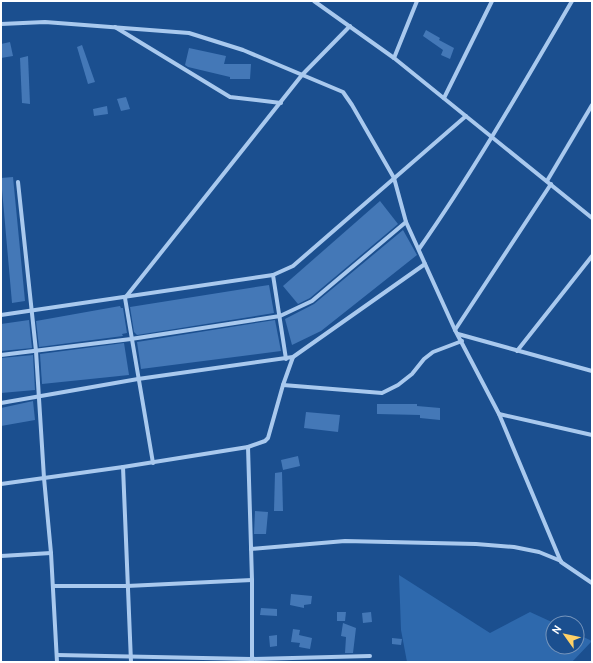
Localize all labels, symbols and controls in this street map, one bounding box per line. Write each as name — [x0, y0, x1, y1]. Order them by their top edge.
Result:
north arrow — [545, 615, 585, 655]
text: N — [549, 622, 565, 637]

